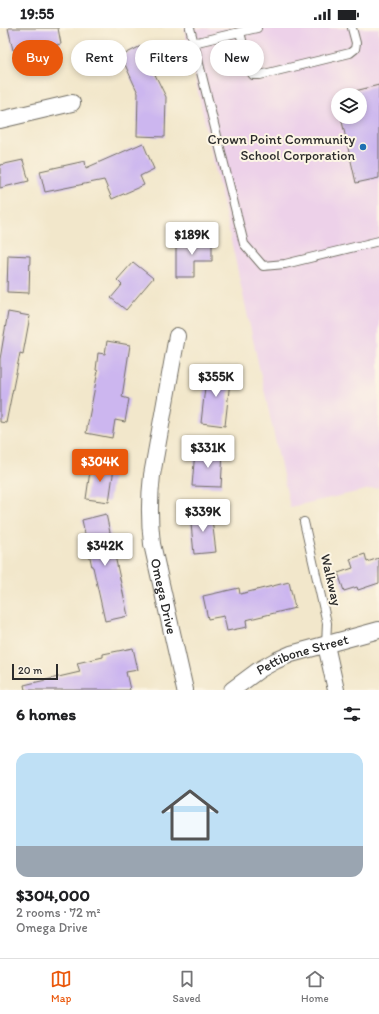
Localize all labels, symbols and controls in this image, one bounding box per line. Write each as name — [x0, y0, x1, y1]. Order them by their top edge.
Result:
text: 19:55 — [20, 5, 54, 23]
chip: Buy — [12, 40, 63, 76]
chip: Rent — [71, 40, 127, 76]
chip: Filters — [135, 40, 202, 76]
chip: New — [210, 40, 264, 76]
map controls — [331, 88, 367, 124]
button: layers — [331, 88, 367, 124]
place label: Crown Point Community School Corporation — [208, 131, 356, 164]
marker: Crown Point Community School Corporation — [358, 142, 368, 152]
pin: $189K — [164, 222, 220, 256]
text: $189K — [175, 227, 209, 242]
pin: $355K — [188, 364, 244, 398]
text: $355K — [198, 369, 234, 384]
pin: $331K — [180, 435, 236, 469]
text: $331K — [190, 440, 226, 455]
pin: $304K — [72, 449, 128, 483]
text: $304K — [81, 454, 119, 469]
pin: $339K — [175, 499, 231, 533]
text: $339K — [185, 504, 221, 519]
pin: $342K — [77, 533, 133, 567]
text: $342K — [87, 538, 123, 553]
street label: Walkway — [317, 552, 345, 608]
street label: Omega Drive — [147, 557, 181, 636]
street label: Pettibone Street — [253, 630, 350, 678]
scale bar — [12, 662, 58, 681]
text: 20 m — [18, 664, 42, 677]
icon: filters — [341, 703, 363, 725]
text: 6 homes — [16, 704, 76, 724]
icon: home — [154, 779, 226, 851]
text: $304,000 — [16, 885, 90, 905]
text: 2 rooms · 72 m² — [16, 905, 101, 920]
text: Omega Drive — [16, 920, 88, 935]
tab: Map — [50, 968, 72, 1005]
tab: Saved — [173, 968, 201, 1005]
tab: Home — [301, 968, 329, 1005]

